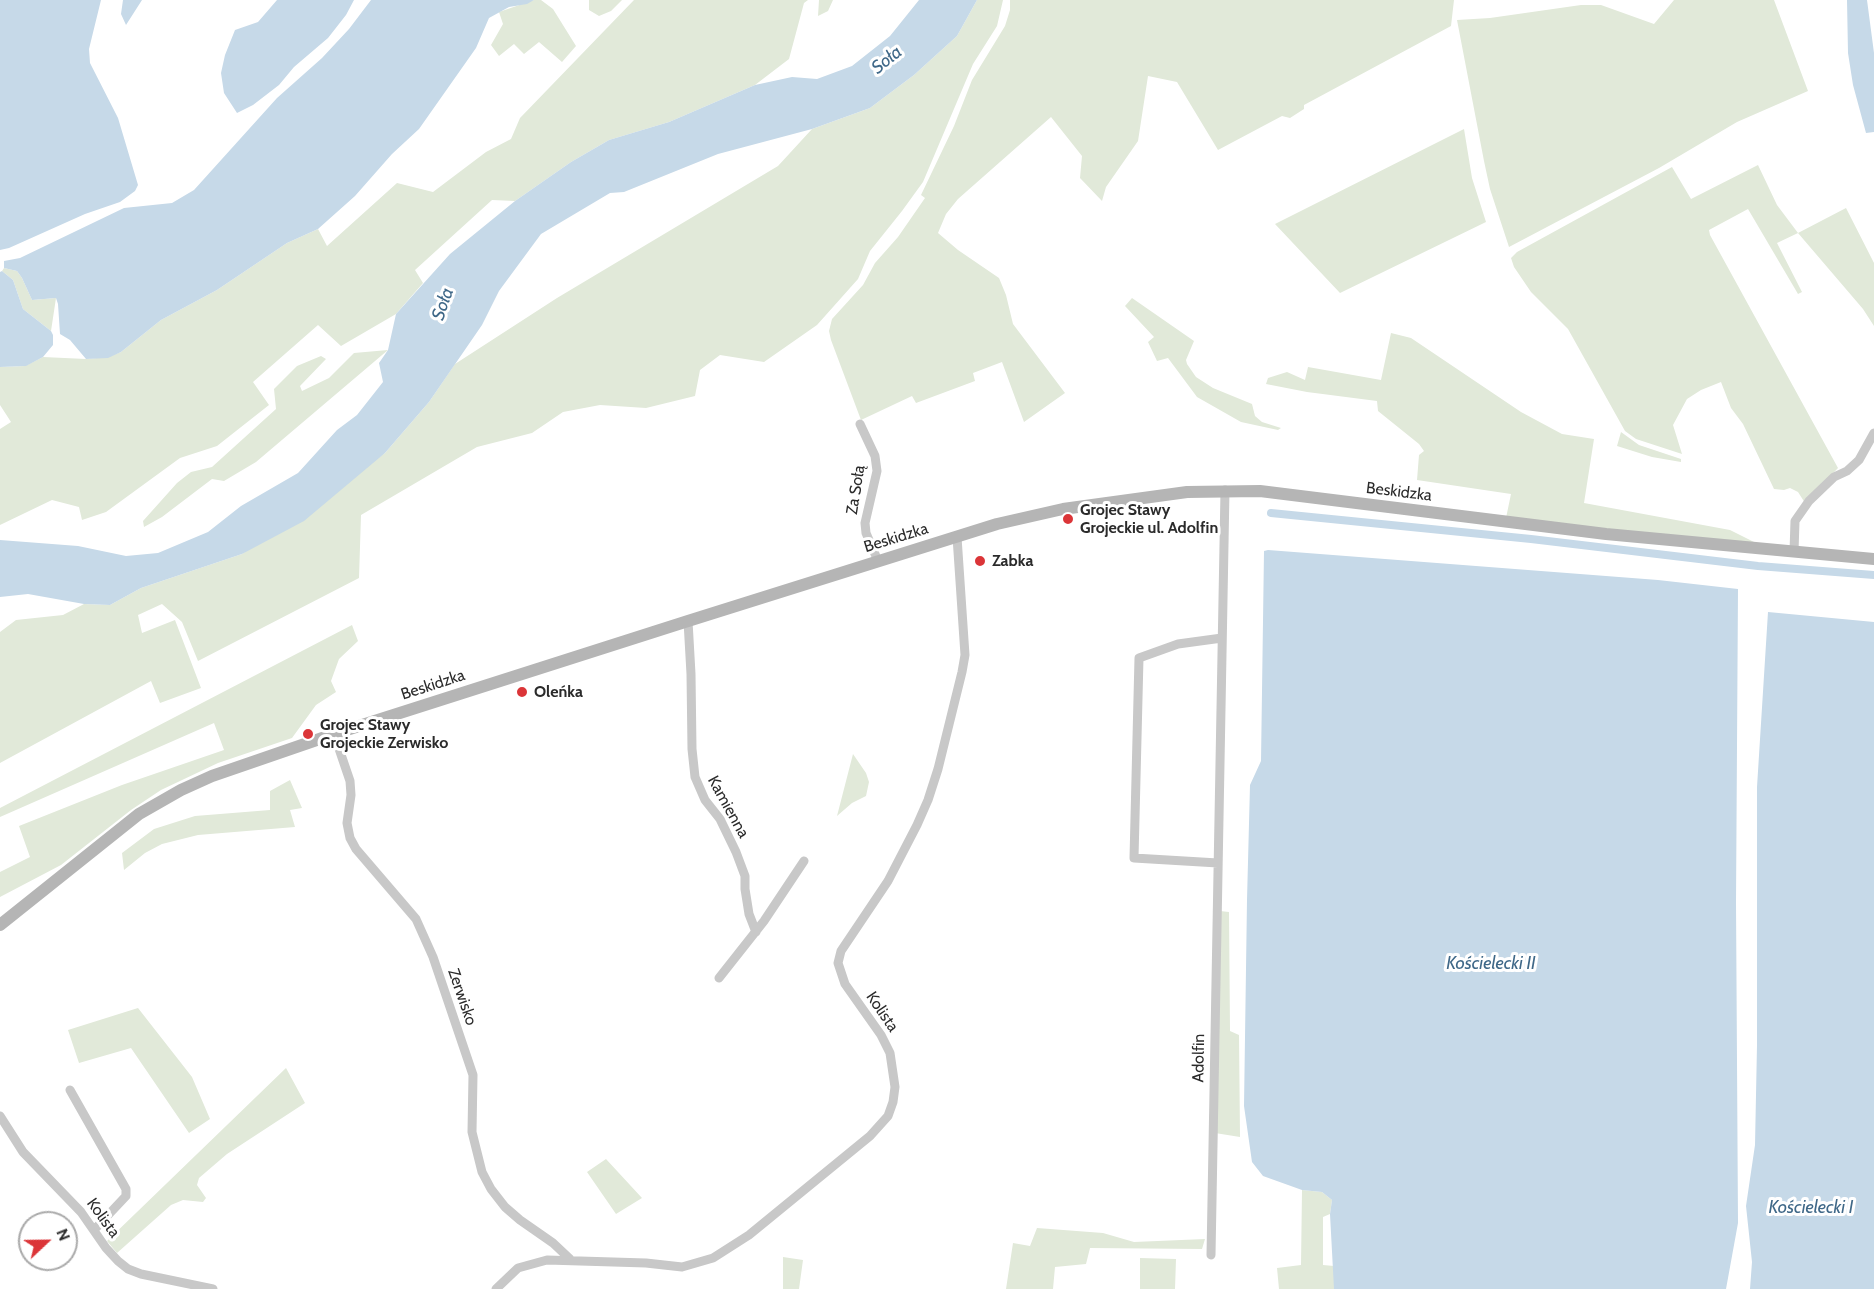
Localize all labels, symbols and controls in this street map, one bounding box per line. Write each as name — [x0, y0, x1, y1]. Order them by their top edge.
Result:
water label: Soła — [867, 41, 907, 79]
water label: Soła — [427, 285, 459, 323]
street label: Za Sołą — [843, 464, 869, 516]
street label: Beskidzka — [1365, 478, 1433, 506]
place label: Grojec Stawy Grojeckie ul. Adolfin — [1080, 500, 1218, 538]
marker: Grojec Stawy Grojeckie ul. Adolfin — [1061, 512, 1075, 526]
street label: Beskidzka — [862, 519, 930, 557]
place label: Zabka — [992, 551, 1033, 571]
marker: Zabka — [973, 554, 987, 568]
street label: Beskidzka — [399, 666, 467, 704]
place label: Oleńka — [534, 682, 583, 702]
marker: Oleńka — [515, 685, 529, 699]
place label: Grojec Stawy Grojeckie Zerwisko — [320, 715, 448, 753]
marker: Grojec Stawy Grojeckie Zerwisko — [301, 727, 315, 741]
street label: Kamienna — [703, 773, 753, 841]
water label: Kościelecki II — [1446, 953, 1536, 975]
street label: Zerwisko — [443, 966, 481, 1028]
street label: Kolista — [862, 988, 902, 1036]
street label: Adolfin — [1189, 1033, 1209, 1083]
street label: Kolista — [82, 1194, 124, 1242]
water label: Kościelecki I — [1769, 1197, 1853, 1219]
north arrow — [18, 1211, 78, 1271]
text: N — [52, 1226, 74, 1244]

